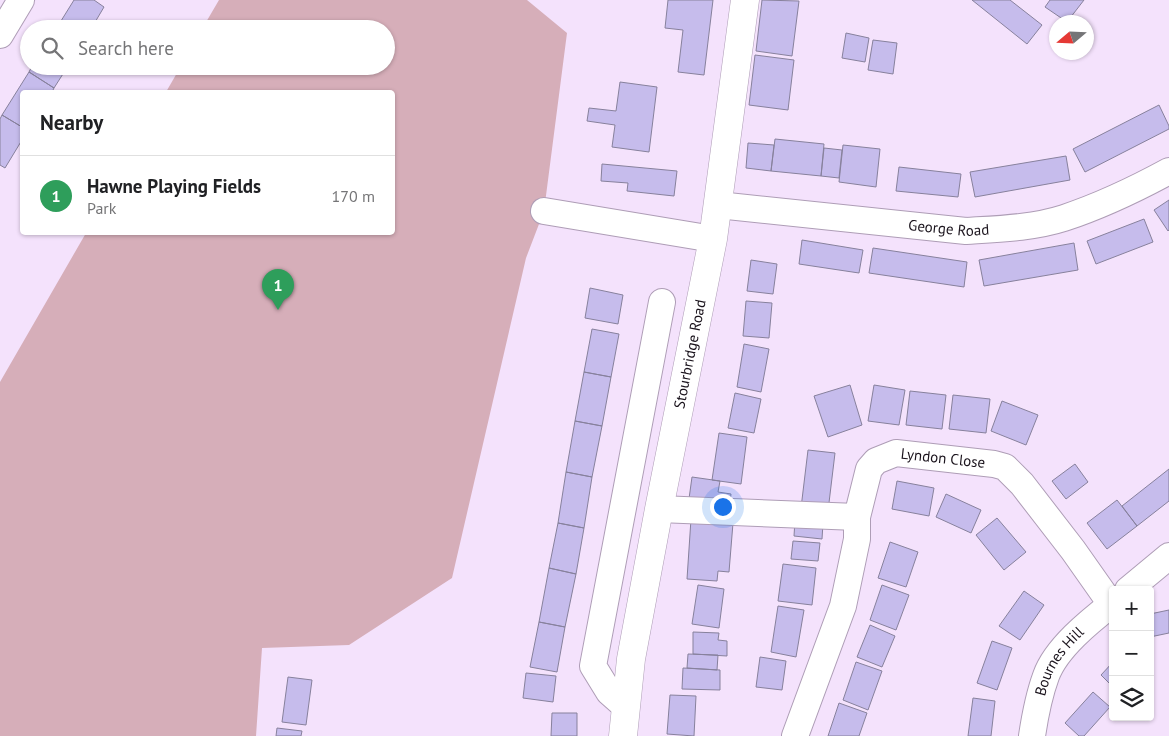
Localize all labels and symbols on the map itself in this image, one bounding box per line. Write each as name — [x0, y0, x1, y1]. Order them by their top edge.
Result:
north arrow — [1049, 15, 1094, 60]
street label: George Road — [907, 215, 990, 240]
pin: 1 — [262, 269, 294, 310]
street label: Stourbridge Road — [669, 298, 710, 410]
street label: Lyndon Close — [900, 444, 986, 472]
your location — [710, 494, 736, 520]
street label: Bournes Hill — [1030, 622, 1088, 698]

